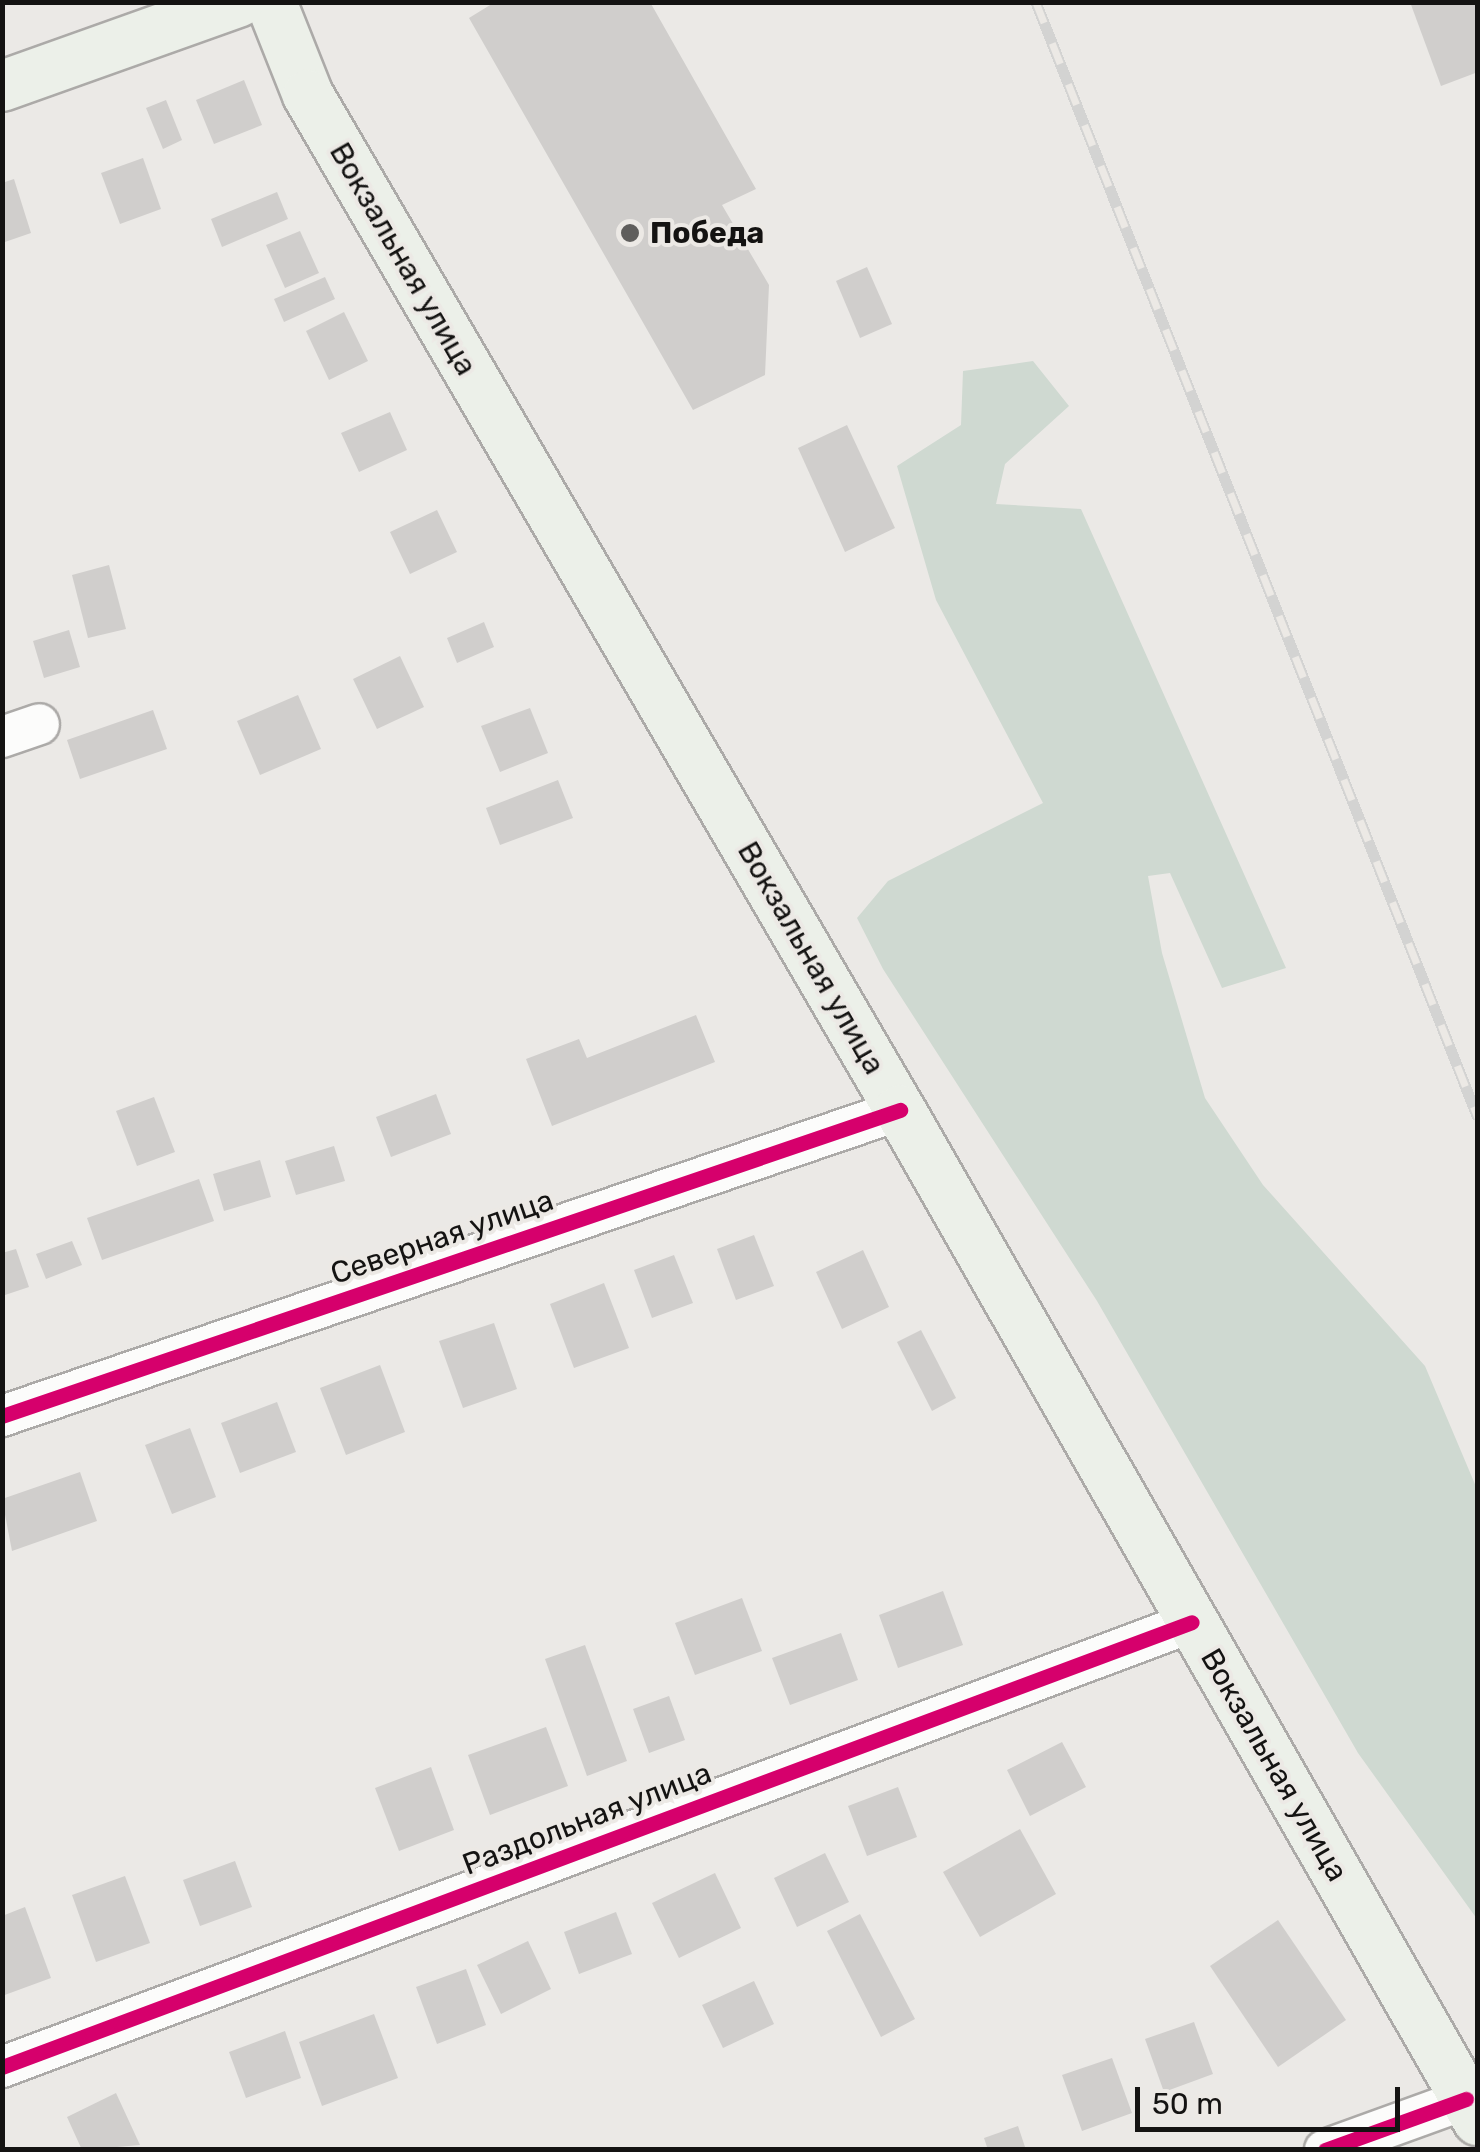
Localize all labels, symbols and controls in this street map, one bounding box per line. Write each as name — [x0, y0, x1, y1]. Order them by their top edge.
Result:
street label: Вокзальная улица — [322, 136, 484, 382]
place label: Победа — [650, 215, 764, 251]
marker: Победа — [619, 222, 641, 244]
street label: Вокзальная улица — [730, 835, 892, 1081]
street label: Северная улица — [326, 1182, 558, 1292]
street label: Вокзальная улица — [1193, 1642, 1355, 1888]
street label: Раздольная улица — [458, 1755, 716, 1883]
scale bar — [1140, 2067, 1405, 2129]
text: 50 m — [1152, 2086, 1223, 2122]

